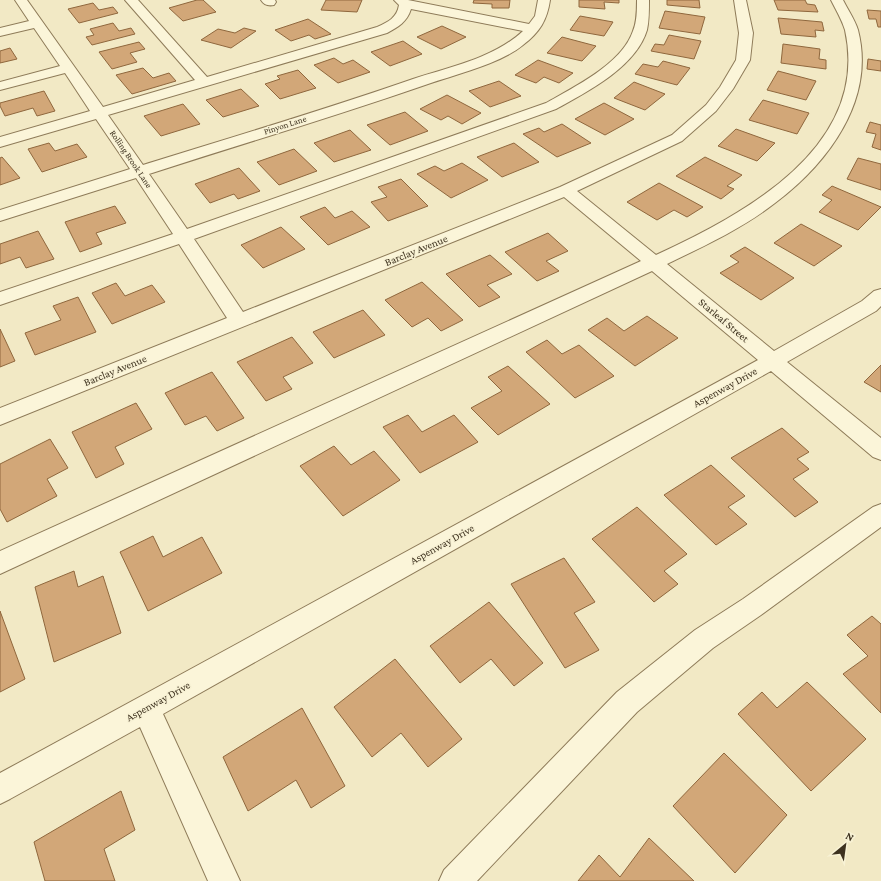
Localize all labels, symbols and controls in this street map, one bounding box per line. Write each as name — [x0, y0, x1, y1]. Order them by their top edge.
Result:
street label: Pinyon Lane — [262, 113, 308, 137]
street label: Rolling Brook Lane — [108, 128, 154, 190]
street label: Barclay Avenue — [383, 232, 450, 269]
street label: Starleaf Street — [697, 296, 752, 345]
street label: Barclay Avenue — [82, 352, 149, 389]
street label: Aspenway Drive — [691, 364, 760, 410]
street label: Aspenway Drive — [408, 521, 477, 567]
street label: Aspenway Drive — [124, 678, 193, 724]
north arrow — [825, 825, 865, 865]
text: N — [844, 829, 856, 844]

